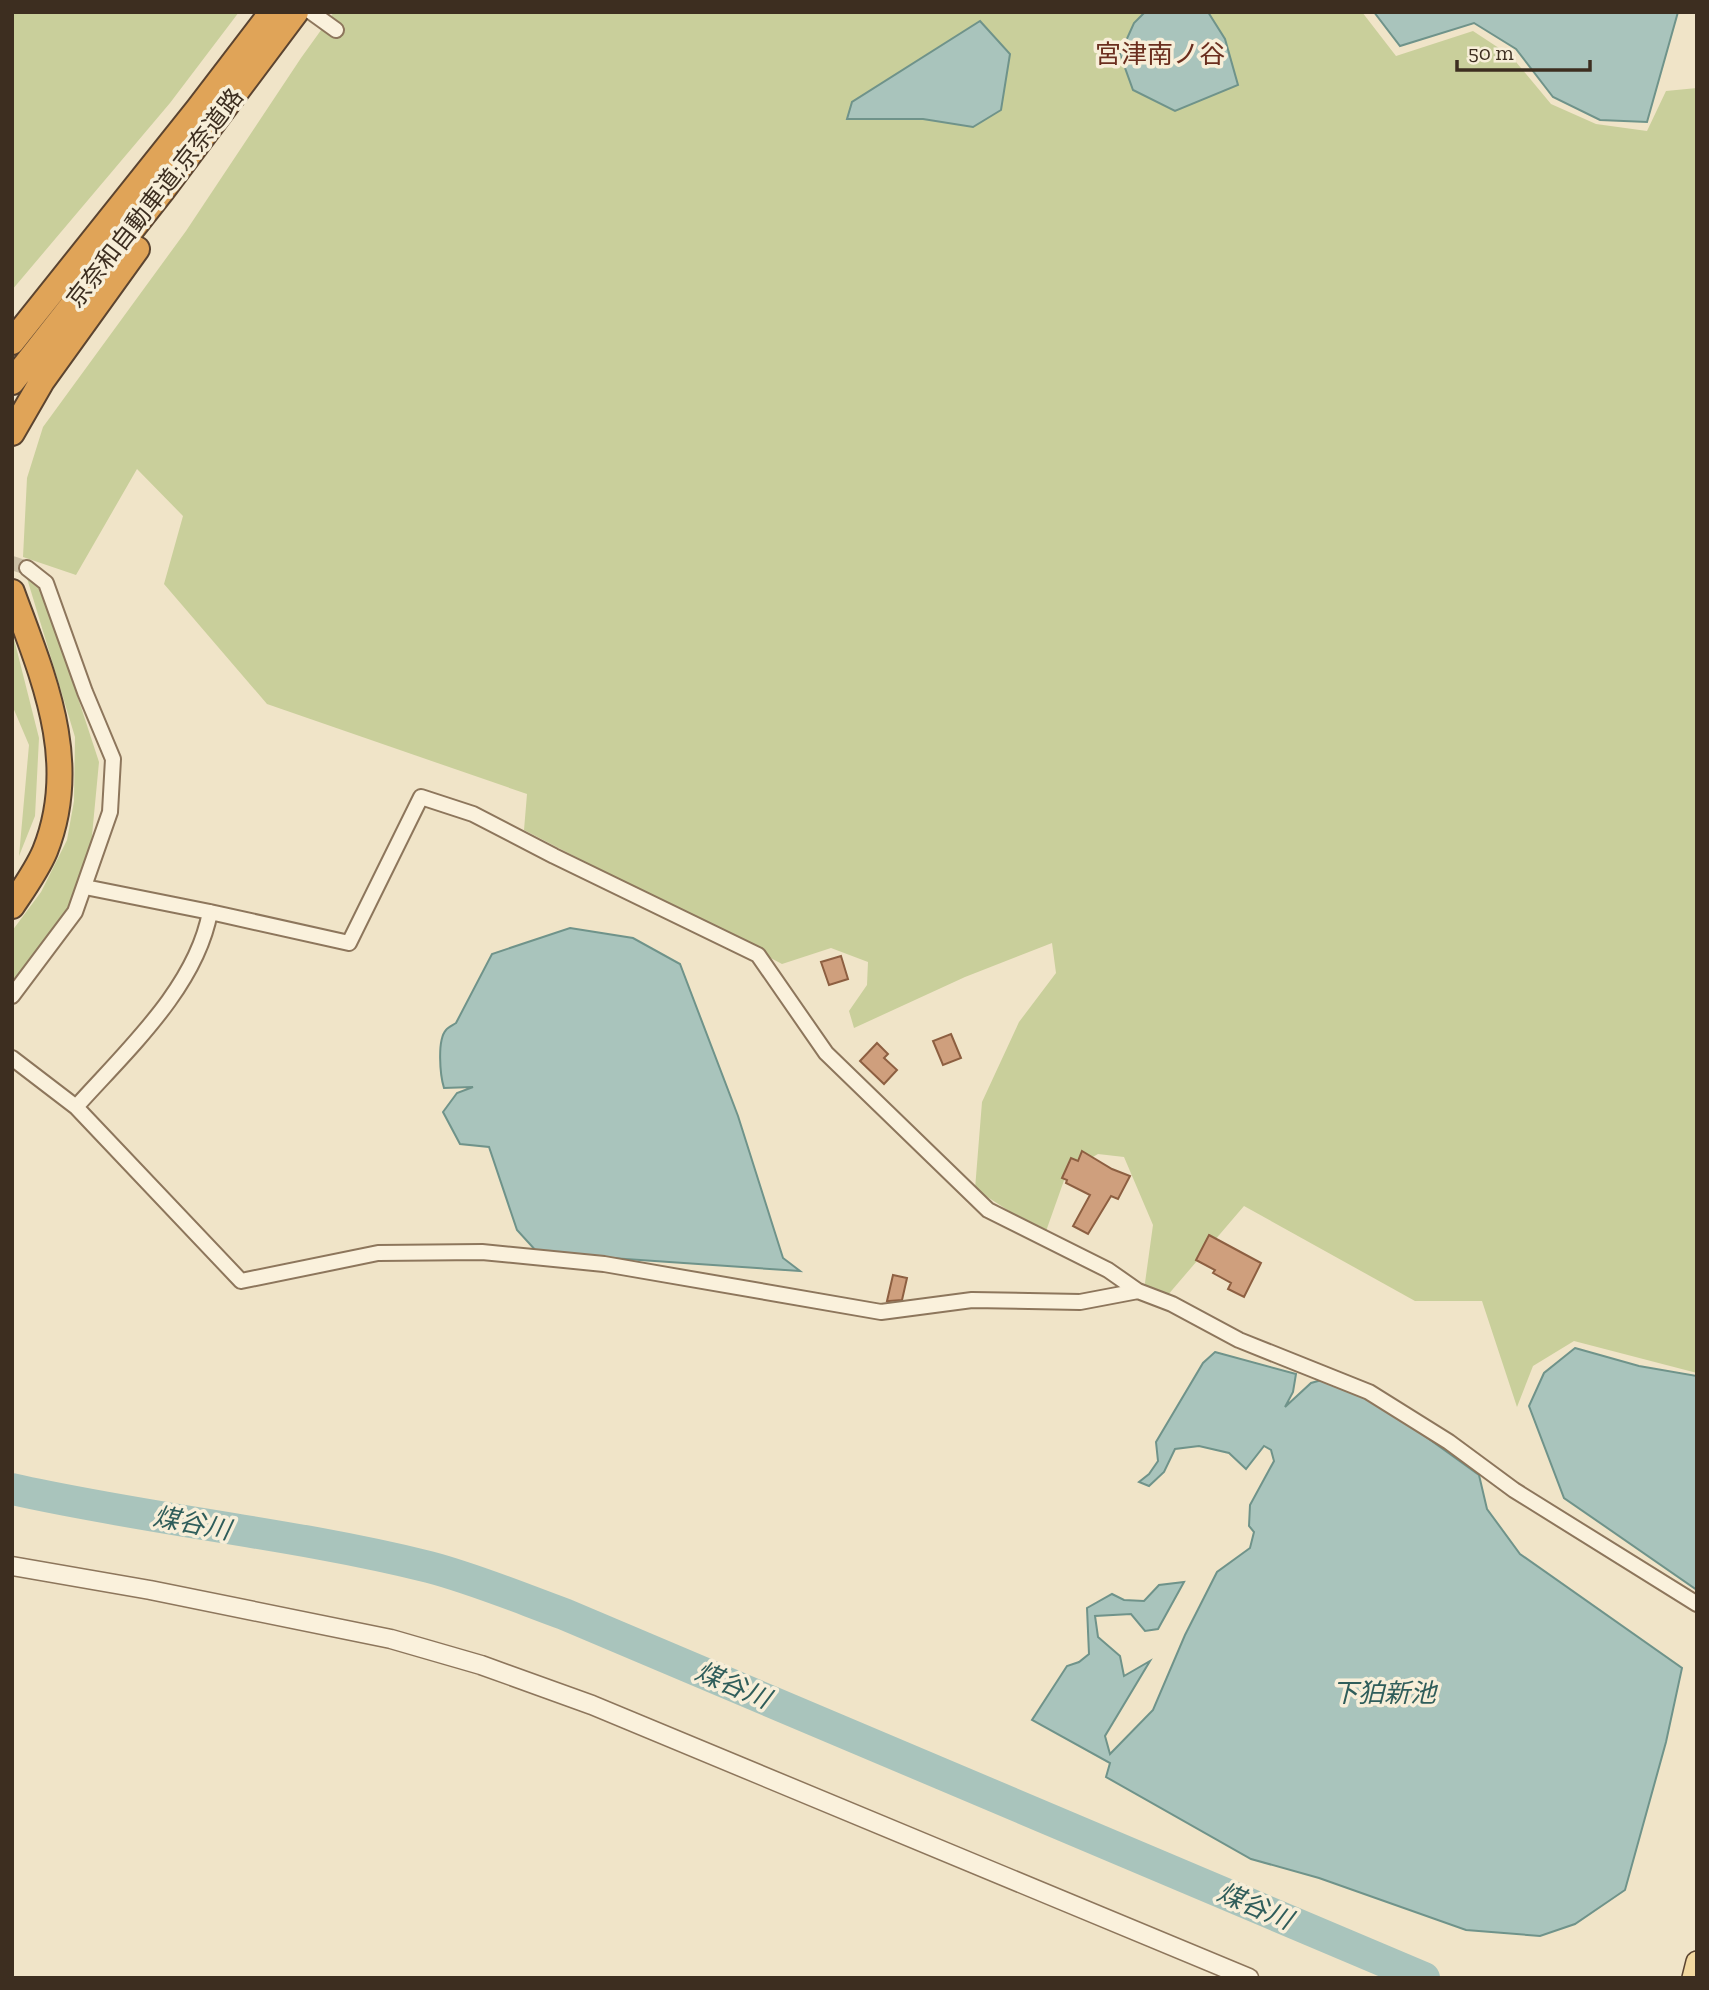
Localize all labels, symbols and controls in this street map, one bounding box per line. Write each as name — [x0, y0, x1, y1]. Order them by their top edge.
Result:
scale bar — [1457, 28, 1590, 72]
district label: 宮津南ノ谷 — [1095, 38, 1225, 70]
text: 50 m — [1468, 40, 1514, 65]
street label: 京奈和自動車道;京奈道路 — [60, 83, 249, 313]
water label: 煤谷川 — [151, 1500, 236, 1547]
water label: 煤谷川 — [691, 1655, 778, 1716]
water label: 下狛新池 — [1332, 1677, 1439, 1709]
water label: 煤谷川 — [1213, 1876, 1300, 1937]

